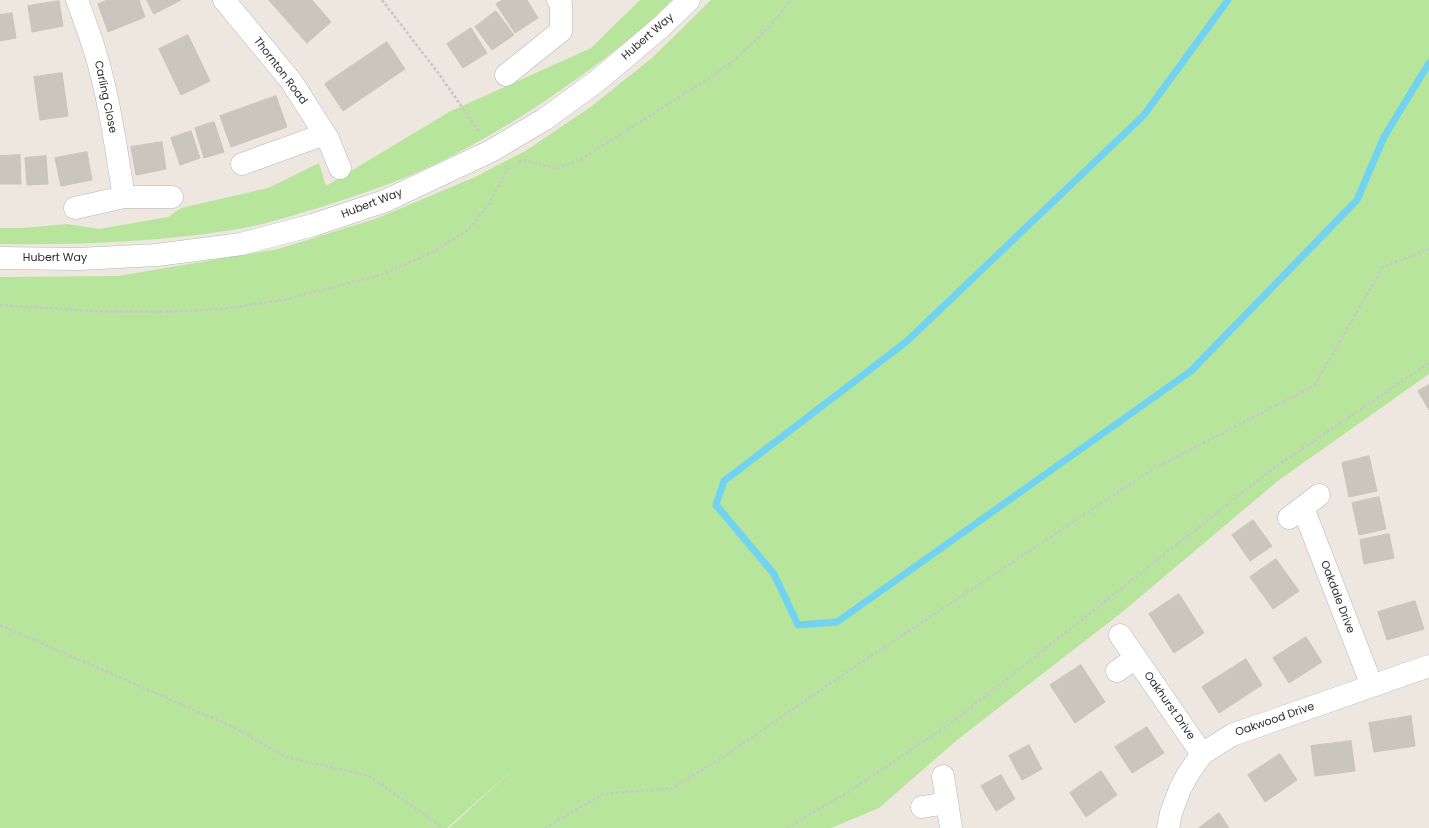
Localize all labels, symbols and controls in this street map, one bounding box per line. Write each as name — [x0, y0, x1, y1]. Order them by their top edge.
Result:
street label: Hubert Way — [619, 11, 677, 63]
street label: Thornton Road — [250, 35, 310, 107]
street label: Carling Close — [91, 60, 119, 134]
street label: Hubert Way — [340, 186, 404, 222]
street label: Hubert Way — [23, 251, 87, 265]
street label: Oakdale Drive — [1317, 559, 1357, 635]
street label: Oakhurst Drive — [1141, 669, 1197, 743]
street label: Oakwood Drive — [1234, 700, 1316, 740]

